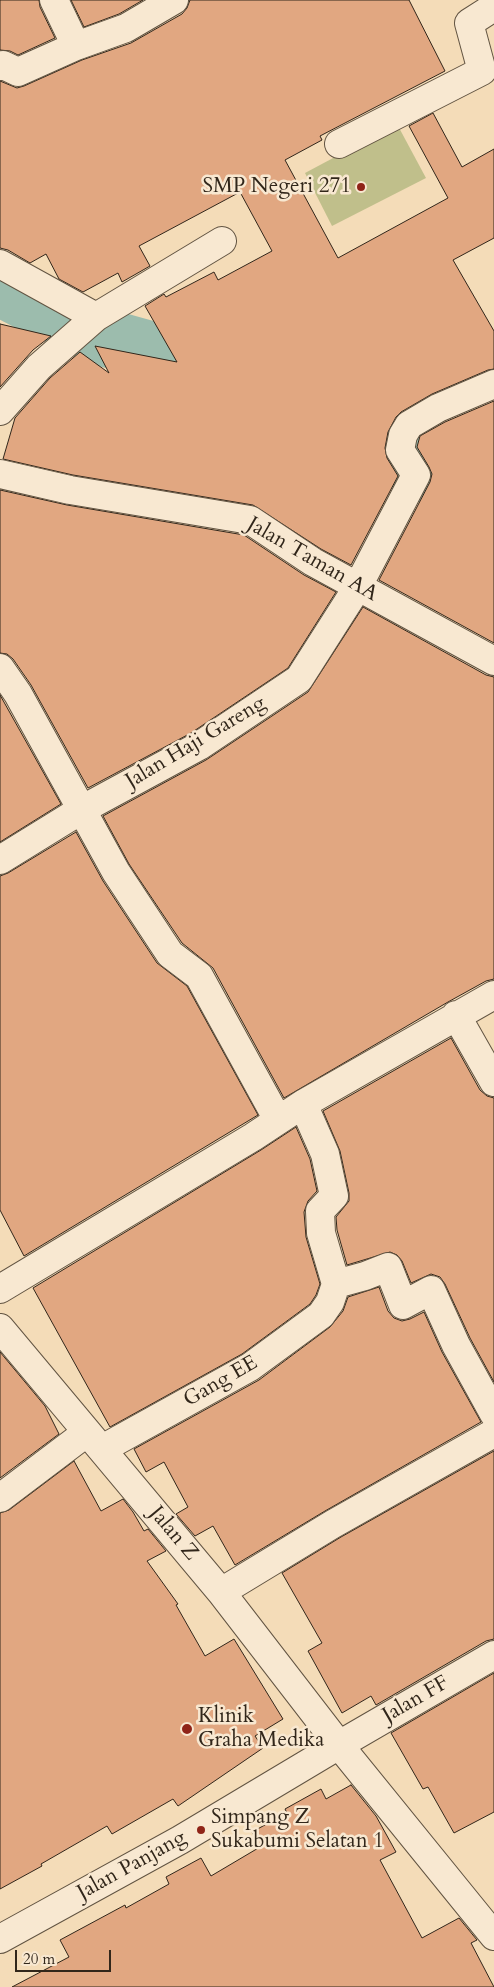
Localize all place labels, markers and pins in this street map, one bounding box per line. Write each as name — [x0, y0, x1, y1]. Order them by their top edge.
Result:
place label: SMP Negeri 271 — [202, 174, 351, 200]
marker: SMP Negeri 271 — [355, 181, 367, 193]
place label: Klinik Graha Medika — [198, 1704, 324, 1754]
marker: Klinik Graha Medika — [180, 1722, 194, 1736]
place label: Simpang Z Sukabumi Selatan 1 — [211, 1805, 384, 1855]
marker: Simpang Z Sukabumi Selatan 1 — [195, 1824, 207, 1836]

